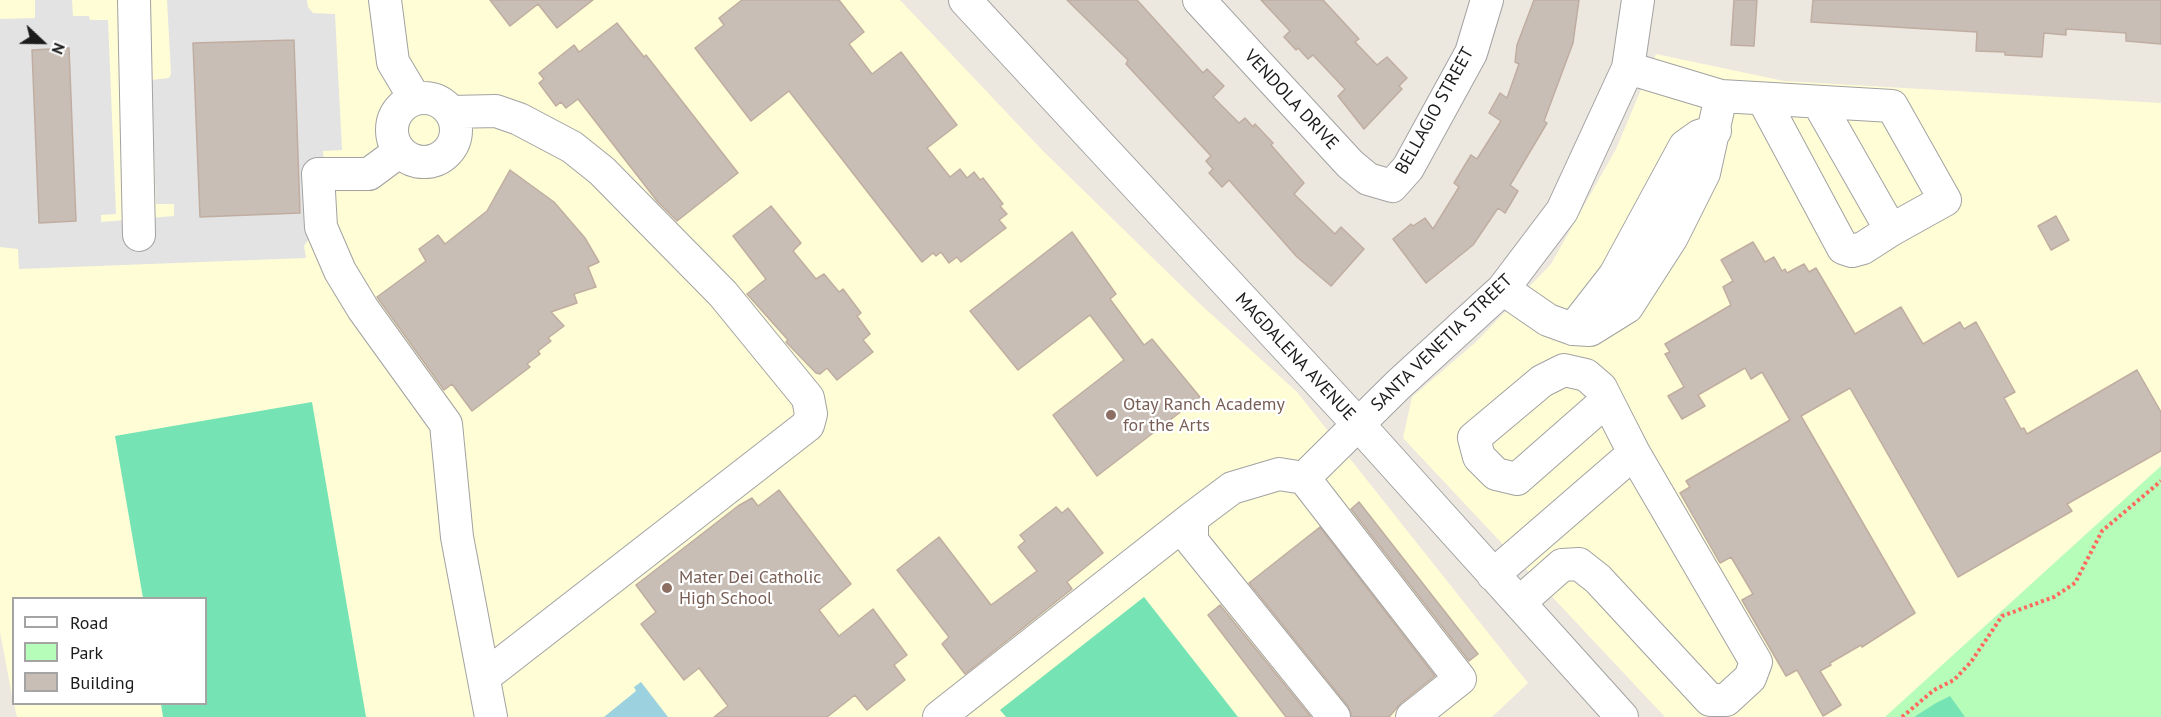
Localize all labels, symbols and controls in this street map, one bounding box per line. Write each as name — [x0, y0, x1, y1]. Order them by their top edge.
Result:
north arrow — [12, 12, 72, 72]
text: N — [47, 40, 70, 57]
street label: BELLAGIO STREET — [1391, 44, 1479, 178]
street label: VENDOLA DRIVE — [1239, 46, 1343, 154]
street label: SANTA VENETIA STREET — [1367, 270, 1517, 416]
street label: MAGDALENA AVENUE — [1230, 289, 1360, 425]
place label: Otay Ranch Academy for the Arts — [1123, 394, 1285, 436]
marker: Otay Ranch Academy for the Arts — [1104, 408, 1118, 422]
place label: Mater Dei Catholic High School — [679, 567, 821, 610]
marker: Mater Dei Catholic High School — [660, 581, 674, 595]
legend — [12, 597, 207, 705]
text: Road — [70, 611, 108, 634]
text: Park — [70, 641, 103, 664]
text: Building — [70, 671, 134, 694]

